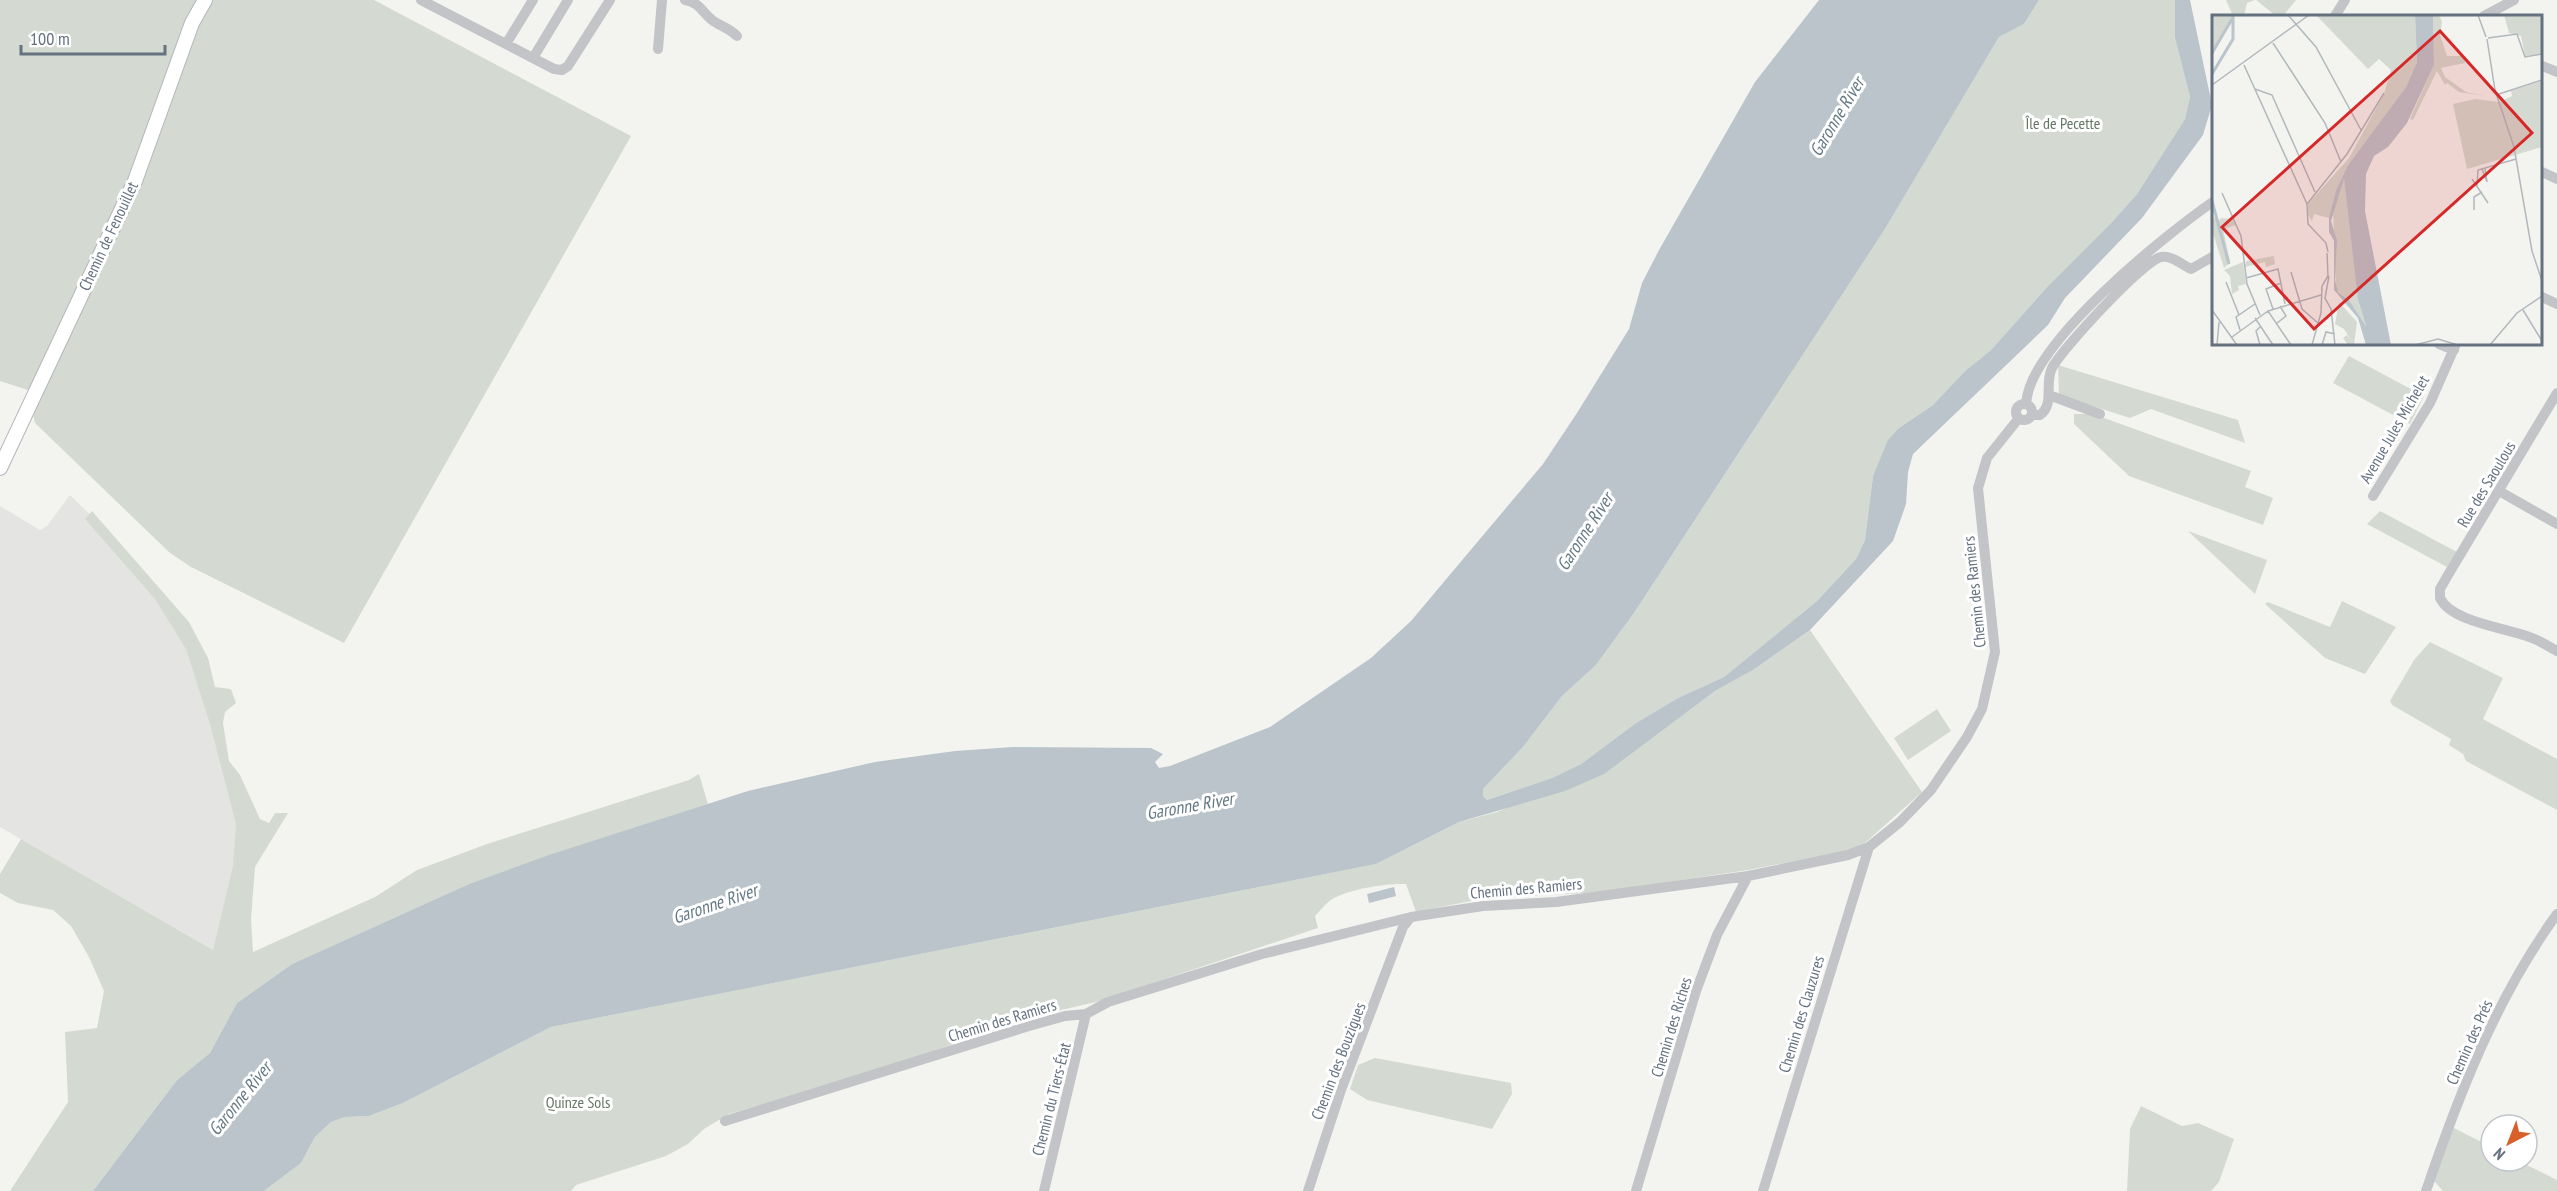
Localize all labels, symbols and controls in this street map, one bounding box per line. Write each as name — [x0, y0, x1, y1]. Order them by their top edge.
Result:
inset map — [2212, 15, 2542, 345]
scale bar — [21, 18, 165, 56]
text: 100 m — [30, 27, 70, 50]
water label: Garonne River — [1804, 71, 1871, 160]
park label: Île de Pecette — [2025, 113, 2100, 133]
street label: Chemin de Fenouillet — [74, 178, 142, 294]
street label: Avenue Jules Michelet — [2355, 371, 2433, 487]
street label: Rue des Saoulous — [2452, 437, 2520, 531]
water label: Garonne River — [1551, 486, 1620, 575]
street label: Chemin des Ramiers — [1958, 535, 1990, 649]
water label: Garonne River — [1145, 786, 1238, 824]
street label: Chemin des Ramiers — [1469, 873, 1583, 903]
water label: Garonne River — [670, 877, 763, 929]
street label: Chemin des Clauzures — [1774, 953, 1828, 1075]
street label: Chemin des Riches — [1646, 975, 1696, 1079]
street label: Chemin des Ramiers — [946, 994, 1058, 1046]
street label: Chemin des Prés — [2441, 996, 2497, 1088]
street label: Chemin des Bouzigues — [1306, 999, 1370, 1123]
street label: Chemin du Tiers-État — [1027, 1040, 1075, 1158]
water label: Garonne River — [203, 1055, 278, 1140]
park label: Quinze Sols — [546, 1092, 610, 1112]
north arrow — [2479, 1113, 2539, 1173]
text: N — [2489, 1144, 2509, 1164]

